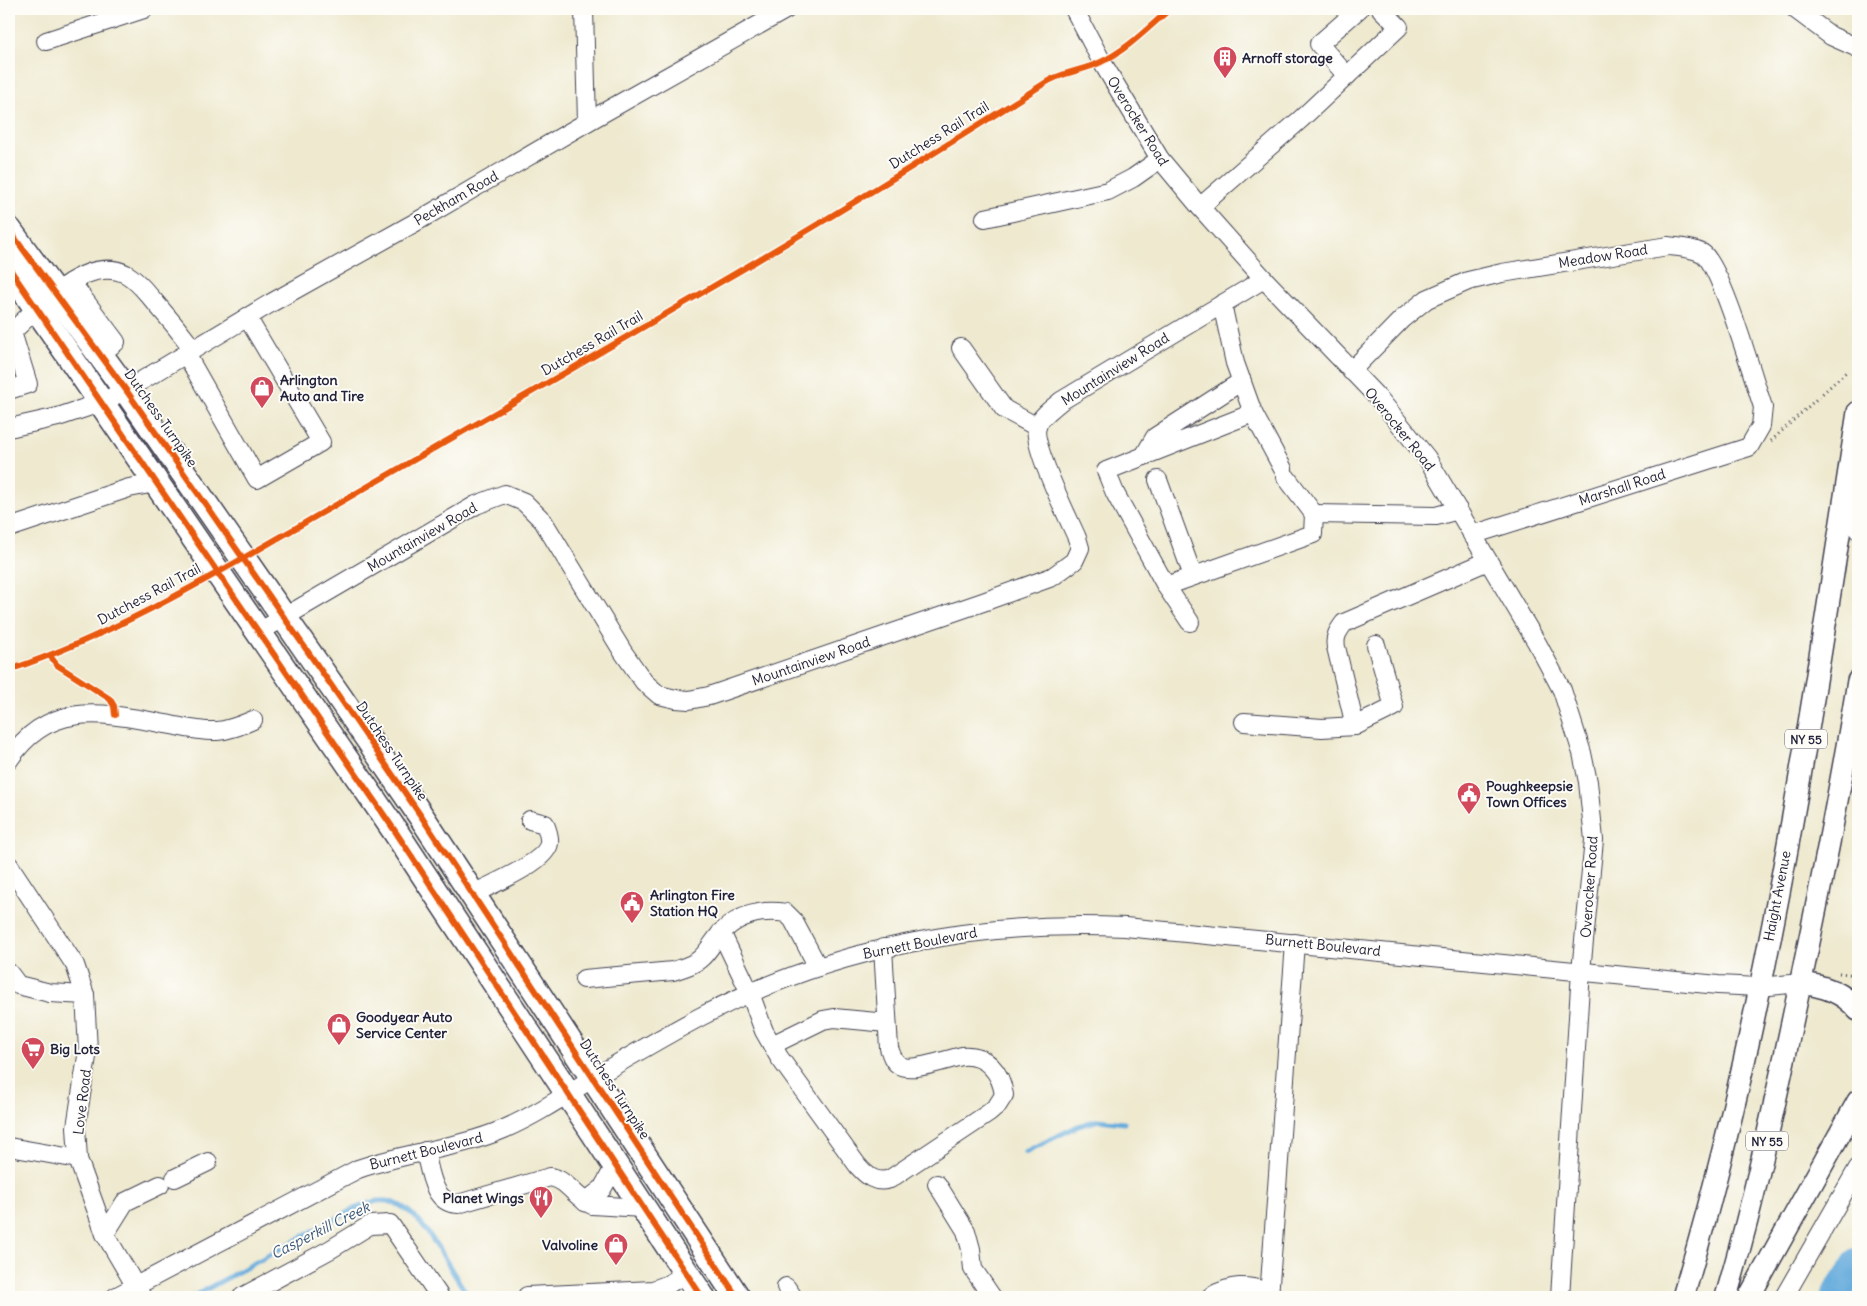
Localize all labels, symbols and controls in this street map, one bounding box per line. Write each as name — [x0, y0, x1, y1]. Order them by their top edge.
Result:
building icon: Arnoff storage — [1212, 45, 1238, 79]
place label: Arnoff storage — [1242, 49, 1333, 67]
street label: Overocker Road — [1103, 73, 1173, 169]
street label: Dutchess Rail Trail — [886, 97, 992, 173]
street label: Peckham Road — [411, 167, 501, 229]
street label: Meadow Road — [1557, 240, 1649, 272]
street label: Dutchess Rail Trail — [538, 307, 646, 379]
street label: Mountainview Road — [1058, 329, 1172, 409]
street label: Dutchess Turnpike — [120, 365, 202, 471]
place label: Arlington Auto and Tire — [280, 371, 364, 405]
shop icon: Arlington Auto and Tire — [249, 375, 275, 409]
street label: Overocker Road — [1361, 384, 1439, 474]
street label: Marshall Road — [1576, 465, 1668, 509]
street label: Mountainview Road — [364, 498, 480, 576]
street label: Dutchess Rail Trail — [94, 559, 204, 629]
street label: Mountainview Road — [750, 632, 872, 690]
street label: Dutchess Turnpike — [352, 698, 432, 804]
road number: NY 55 — [1785, 730, 1827, 749]
place label: Poughkeepsie Town Offices — [1486, 777, 1574, 811]
public building icon: Poughkeepsie Town Offices — [1456, 781, 1482, 815]
street label: Overocker Road — [1576, 835, 1602, 939]
street label: Haight Avenue — [1759, 849, 1795, 943]
place label: Arlington Fire Station HQ — [650, 886, 735, 920]
public building icon: Arlington Fire Station HQ — [619, 890, 645, 924]
street label: Burnett Boulevard — [861, 923, 979, 963]
street label: Burnett Boulevard — [1264, 930, 1382, 960]
place label: Goodyear Auto Service Center — [356, 1008, 452, 1042]
shop icon: Goodyear Auto Service Center — [326, 1012, 352, 1046]
supermarket icon: Big Lots — [20, 1036, 46, 1070]
street label: Dutchess Turnpike — [576, 1036, 654, 1142]
place label: Big Lots — [50, 1040, 100, 1058]
street label: Love Road — [69, 1068, 95, 1136]
street label: Burnett Boulevard — [368, 1128, 484, 1174]
road number: NY 55 — [1746, 1132, 1788, 1150]
restaurant icon: Planet Wings — [528, 1185, 554, 1219]
place label: Planet Wings — [443, 1189, 525, 1207]
water label: Casperkill Creek — [267, 1196, 374, 1263]
shop icon: Valvoline — [603, 1232, 629, 1266]
place label: Valvoline — [542, 1236, 598, 1254]

